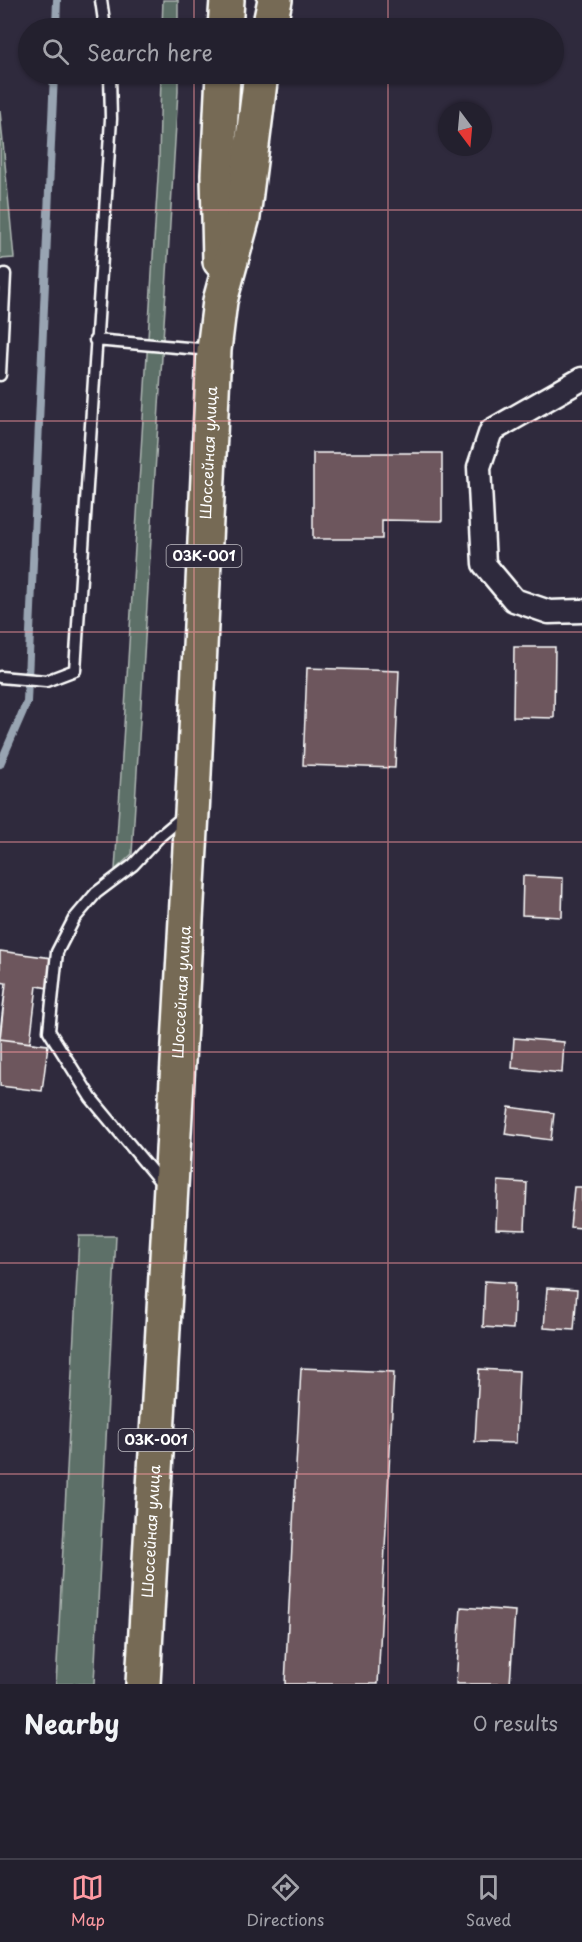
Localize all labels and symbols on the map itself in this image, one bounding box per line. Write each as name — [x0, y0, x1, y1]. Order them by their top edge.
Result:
north arrow — [438, 102, 492, 156]
street label: Шоссейная улица — [193, 385, 222, 520]
road number: 03К-001 — [166, 545, 242, 567]
street label: Шоссейная улица — [165, 924, 196, 1059]
road number: 03К-001 — [118, 1429, 194, 1451]
street label: Шоссейная улица — [135, 1464, 165, 1598]

